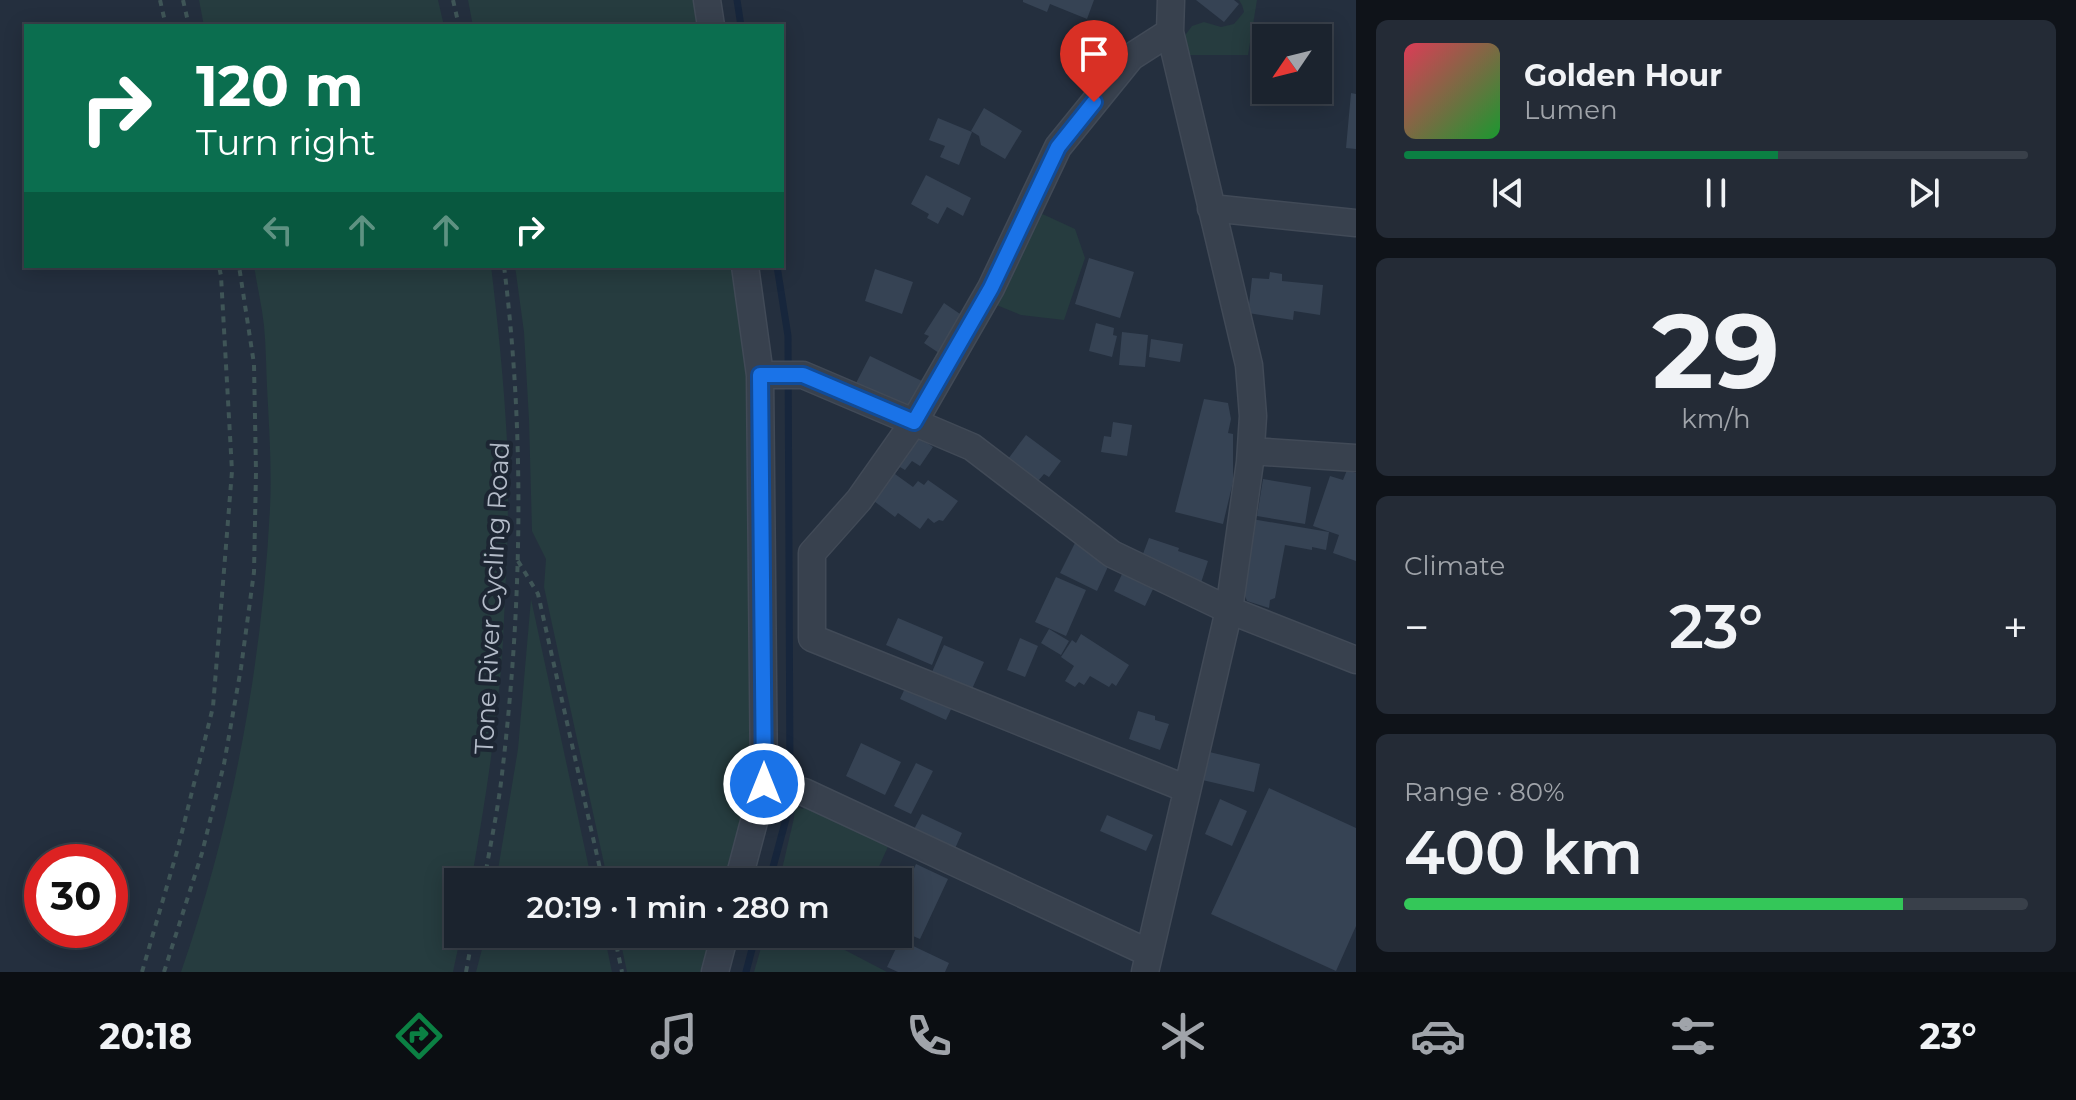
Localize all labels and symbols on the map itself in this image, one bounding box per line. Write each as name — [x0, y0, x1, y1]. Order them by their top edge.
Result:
pin — [1060, 20, 1128, 102]
north arrow — [1252, 24, 1332, 104]
street label: Tone River Cycling Road — [468, 441, 516, 755]
position arrow — [722, 742, 806, 826]
speed limit sign: 30 — [24, 844, 128, 948]

